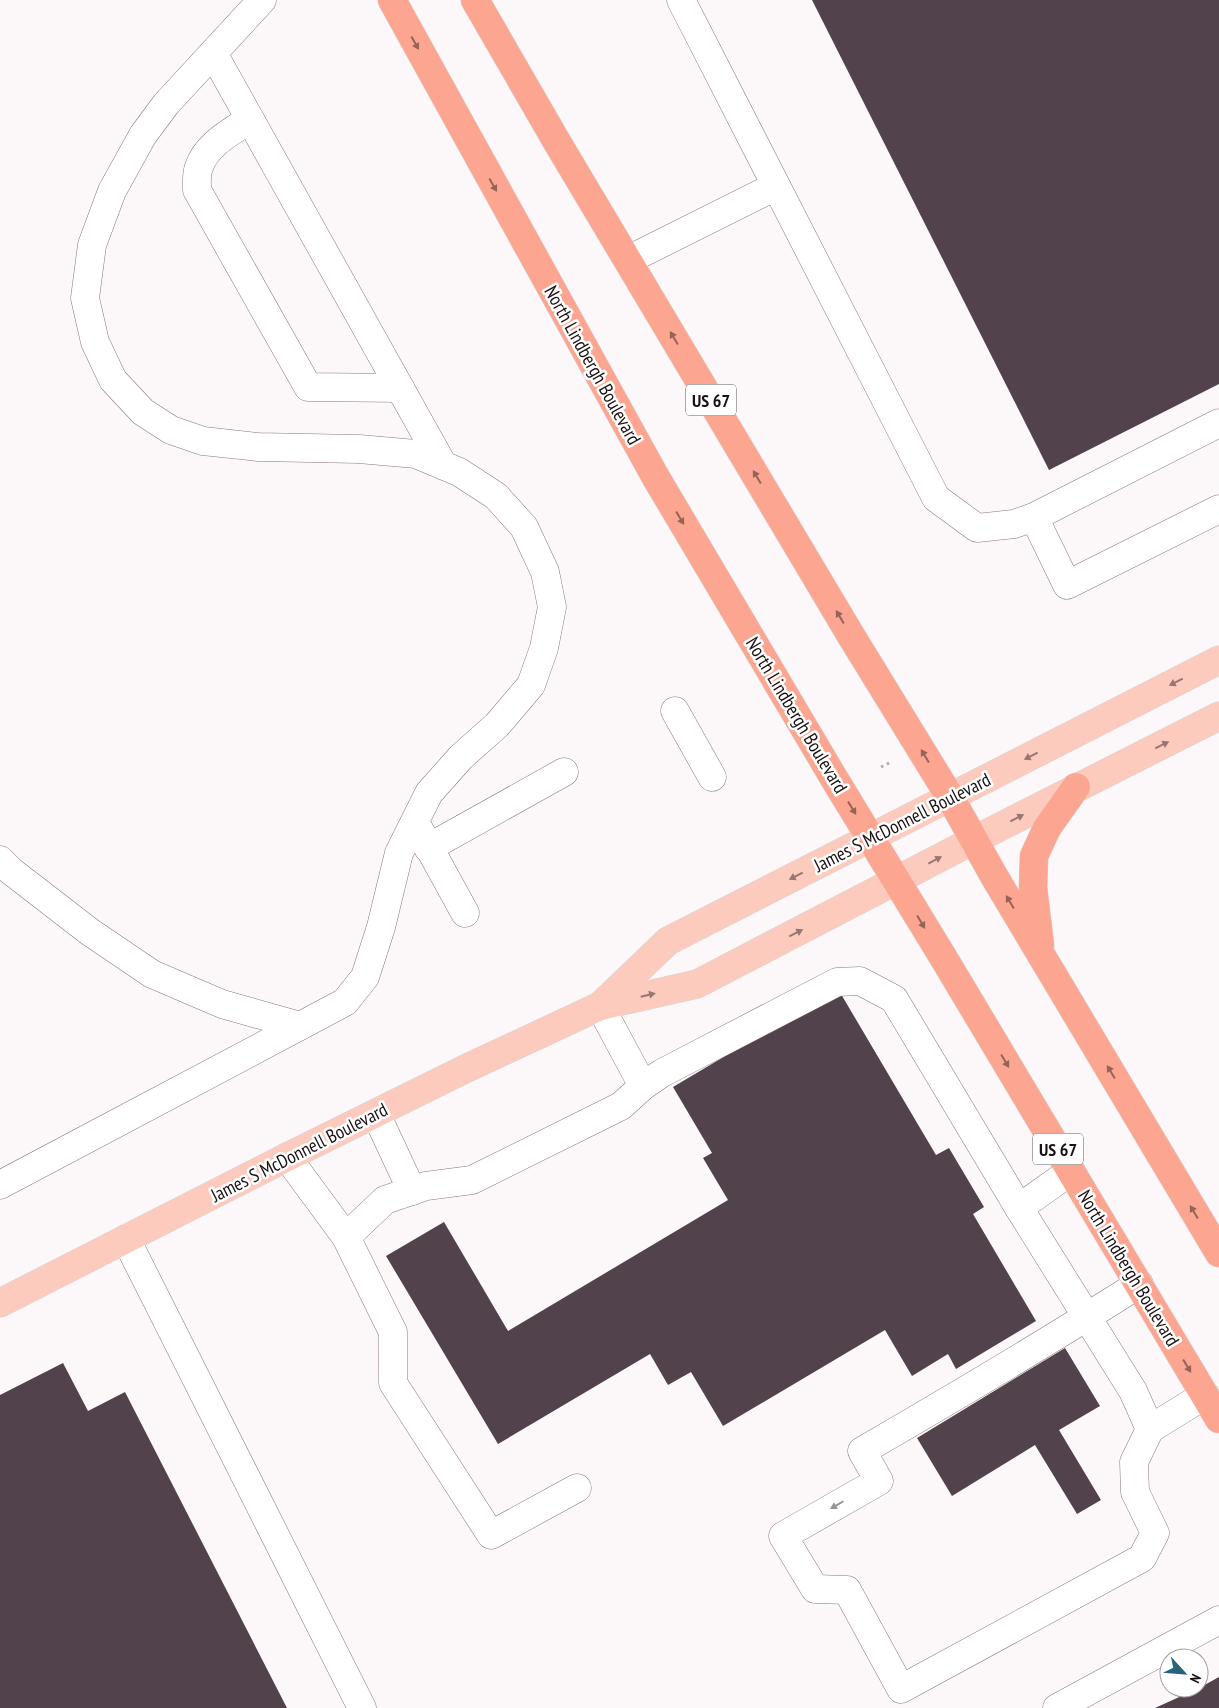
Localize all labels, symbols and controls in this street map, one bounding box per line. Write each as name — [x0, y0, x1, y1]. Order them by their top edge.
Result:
one-way arrow — [411, 36, 420, 49]
one-way arrow — [489, 179, 498, 192]
street label: North Lindbergh Boulevard — [539, 281, 647, 449]
one-way arrow — [670, 331, 679, 344]
road number: US 67 — [686, 384, 736, 416]
one-way arrow — [753, 471, 762, 484]
one-way arrow — [675, 511, 684, 524]
one-way arrow — [836, 610, 845, 624]
street label: North Lindbergh Boulevard — [741, 633, 853, 797]
one-way arrow — [1168, 678, 1183, 686]
one-way arrow — [1155, 740, 1169, 748]
one-way arrow — [921, 749, 930, 762]
one-way arrow — [1023, 752, 1038, 760]
street label: James S McDonnell Boulevard — [809, 767, 994, 877]
one-way arrow — [847, 801, 857, 814]
one-way arrow — [1010, 814, 1024, 822]
one-way arrow — [928, 856, 942, 864]
one-way arrow — [789, 872, 803, 880]
one-way arrow — [1005, 896, 1014, 909]
one-way arrow — [917, 915, 926, 929]
one-way arrow — [789, 929, 804, 937]
one-way arrow — [640, 991, 655, 999]
one-way arrow — [1001, 1055, 1010, 1068]
one-way arrow — [1106, 1066, 1115, 1079]
street label: James S McDonnell Boulevard — [206, 1097, 391, 1207]
road number: US 67 — [1033, 1134, 1083, 1164]
street label: North Lindbergh Boulevard — [1073, 1186, 1185, 1350]
one-way arrow — [1189, 1205, 1198, 1218]
one-way arrow — [1183, 1359, 1192, 1372]
one-way arrow — [830, 1501, 843, 1510]
north arrow — [1159, 1648, 1209, 1698]
text: N — [1186, 1671, 1205, 1686]

